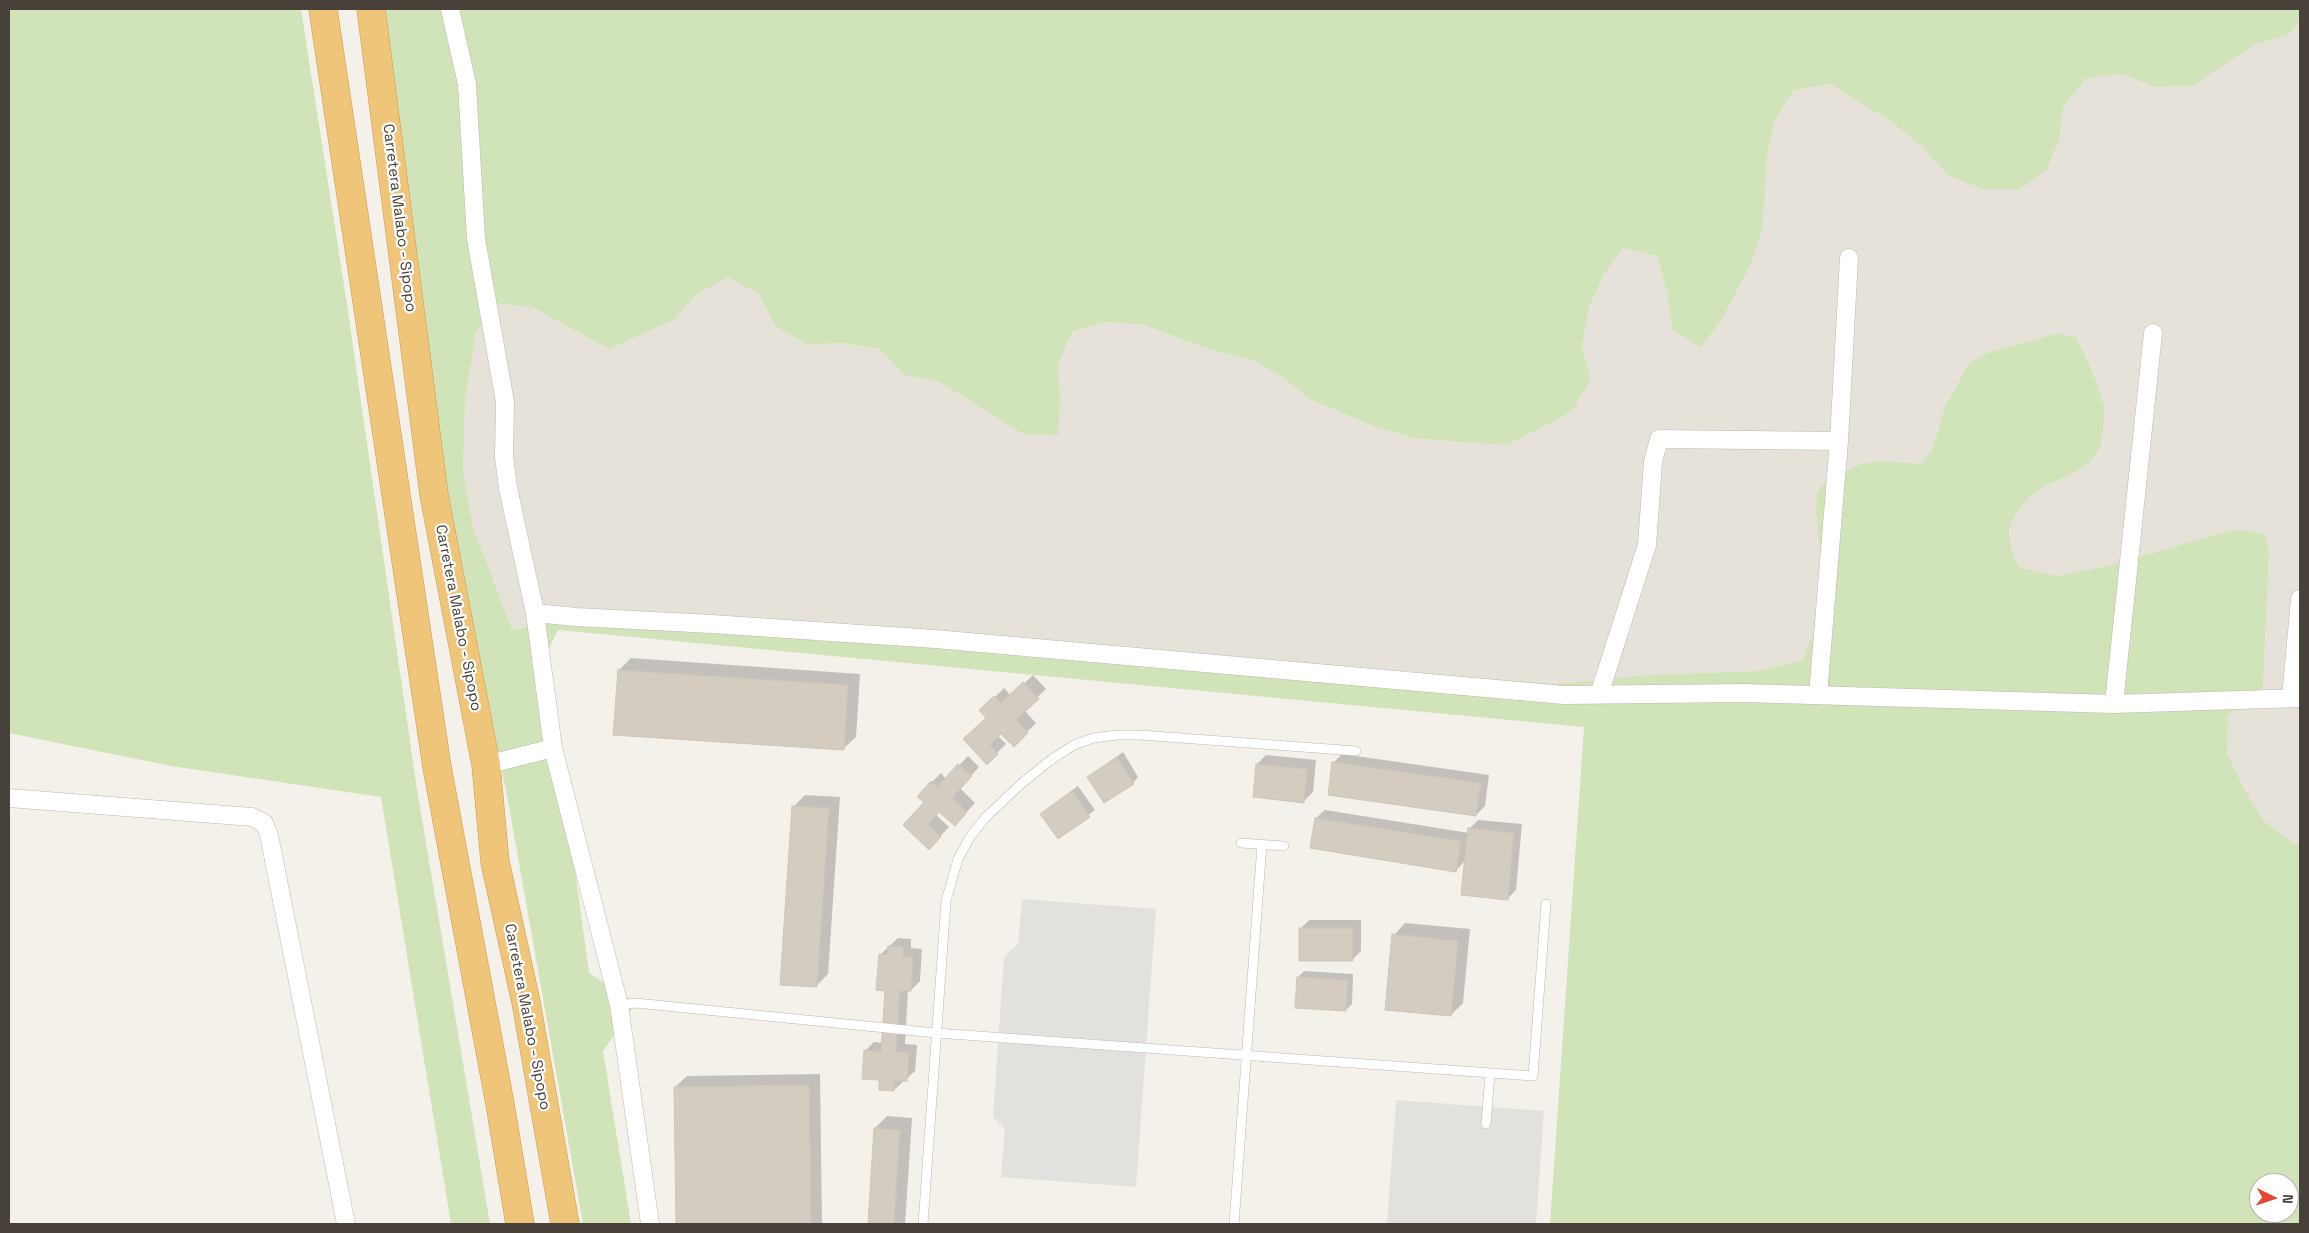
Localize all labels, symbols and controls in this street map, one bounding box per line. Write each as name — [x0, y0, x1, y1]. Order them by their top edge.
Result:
street label: Carretera Malabo - Sipopo — [379, 123, 419, 313]
street label: Carretera Malabo - Sipopo — [431, 523, 485, 713]
street label: Carretera Malabo - Sipopo — [500, 922, 554, 1112]
north arrow — [2249, 1173, 2299, 1223]
text: N — [2279, 1194, 2297, 1204]

